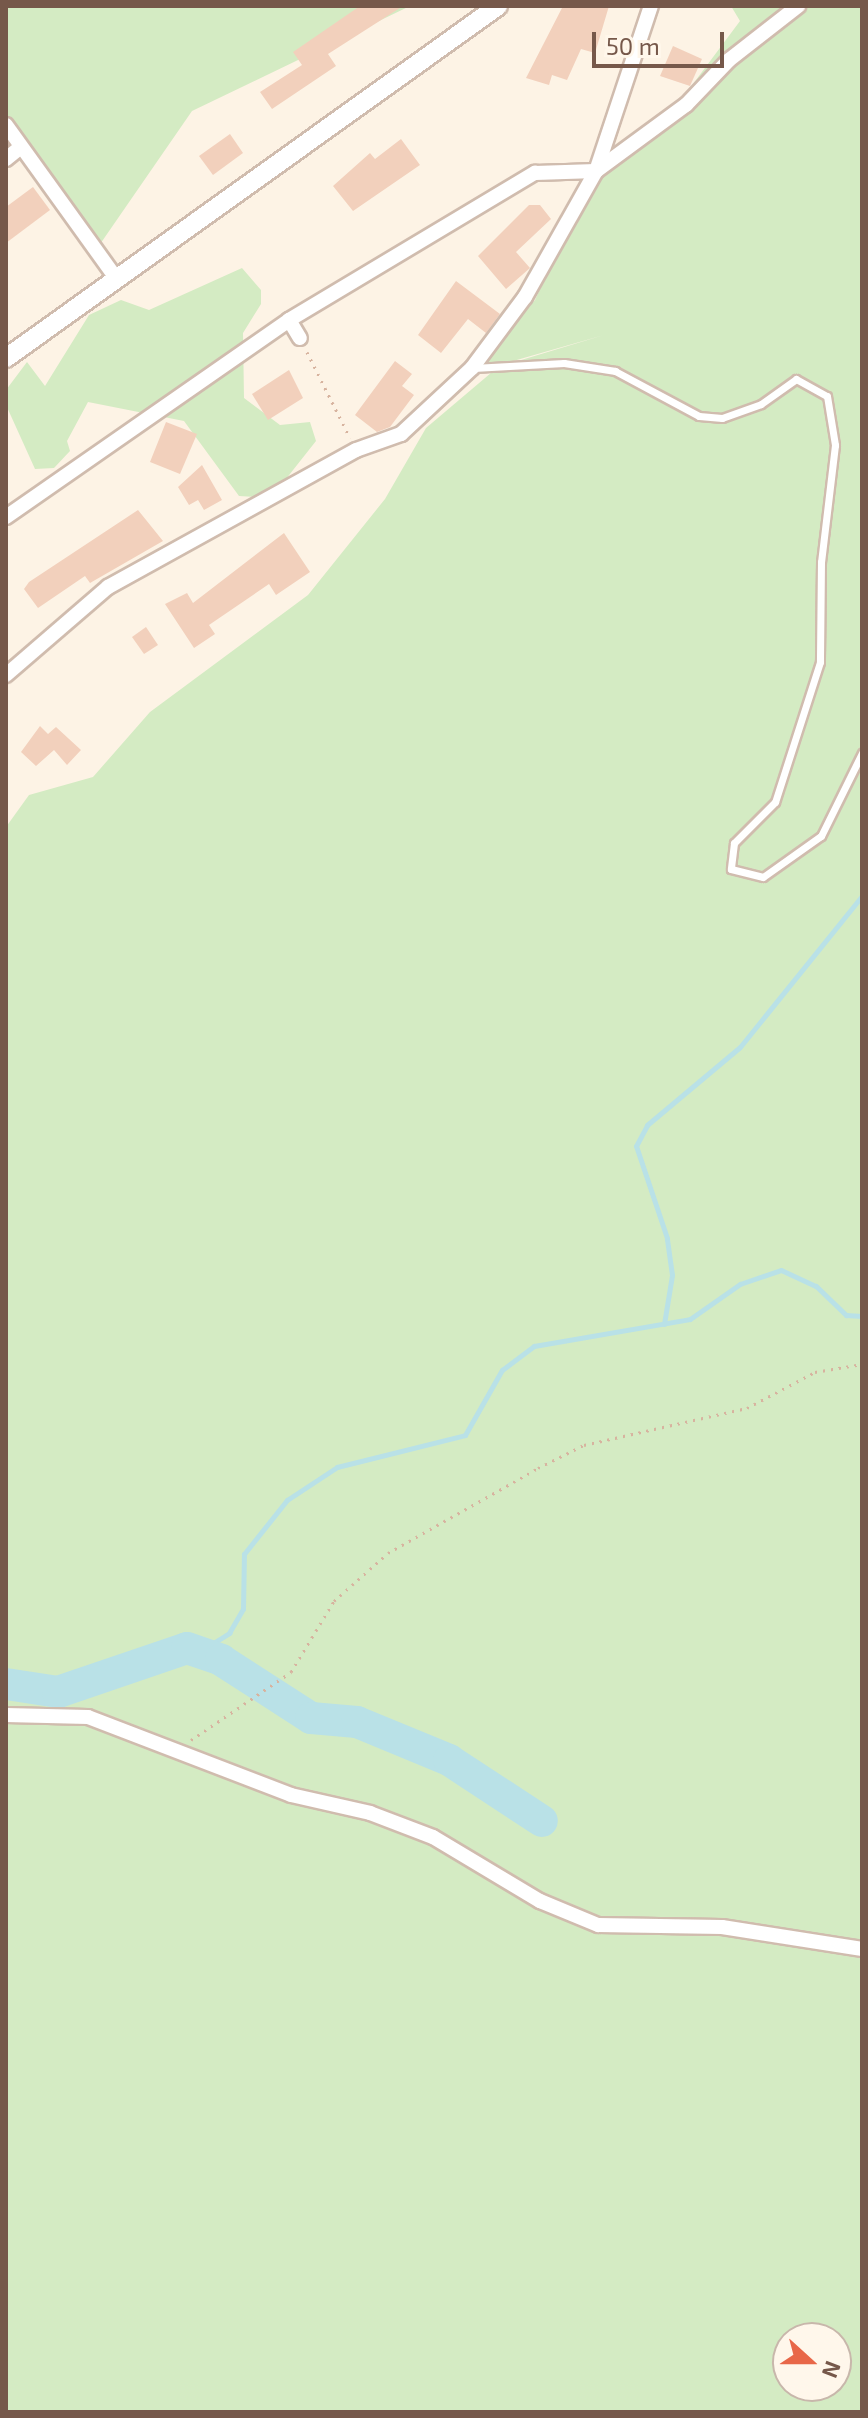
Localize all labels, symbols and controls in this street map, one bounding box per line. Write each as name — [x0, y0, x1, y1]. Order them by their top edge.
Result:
scale bar — [596, 16, 728, 66]
text: 50 m — [606, 31, 660, 60]
north arrow — [772, 2322, 852, 2402]
text: N — [818, 2358, 848, 2382]

